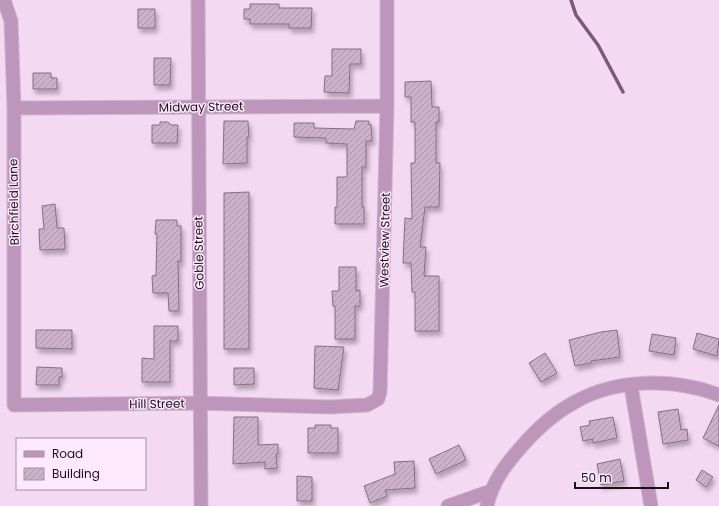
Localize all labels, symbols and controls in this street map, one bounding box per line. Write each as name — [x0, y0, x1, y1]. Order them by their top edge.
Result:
street label: Midway Street — [159, 97, 243, 116]
street label: Birchfield Lane — [4, 158, 23, 246]
street label: Westview Street — [375, 192, 394, 288]
street label: Goble Street — [189, 216, 208, 290]
street label: Hill Street — [129, 395, 185, 412]
legend — [16, 438, 146, 490]
text: Road — [52, 445, 83, 462]
scale bar — [575, 464, 668, 490]
text: Building — [52, 465, 100, 482]
text: 50 m — [581, 469, 612, 486]

